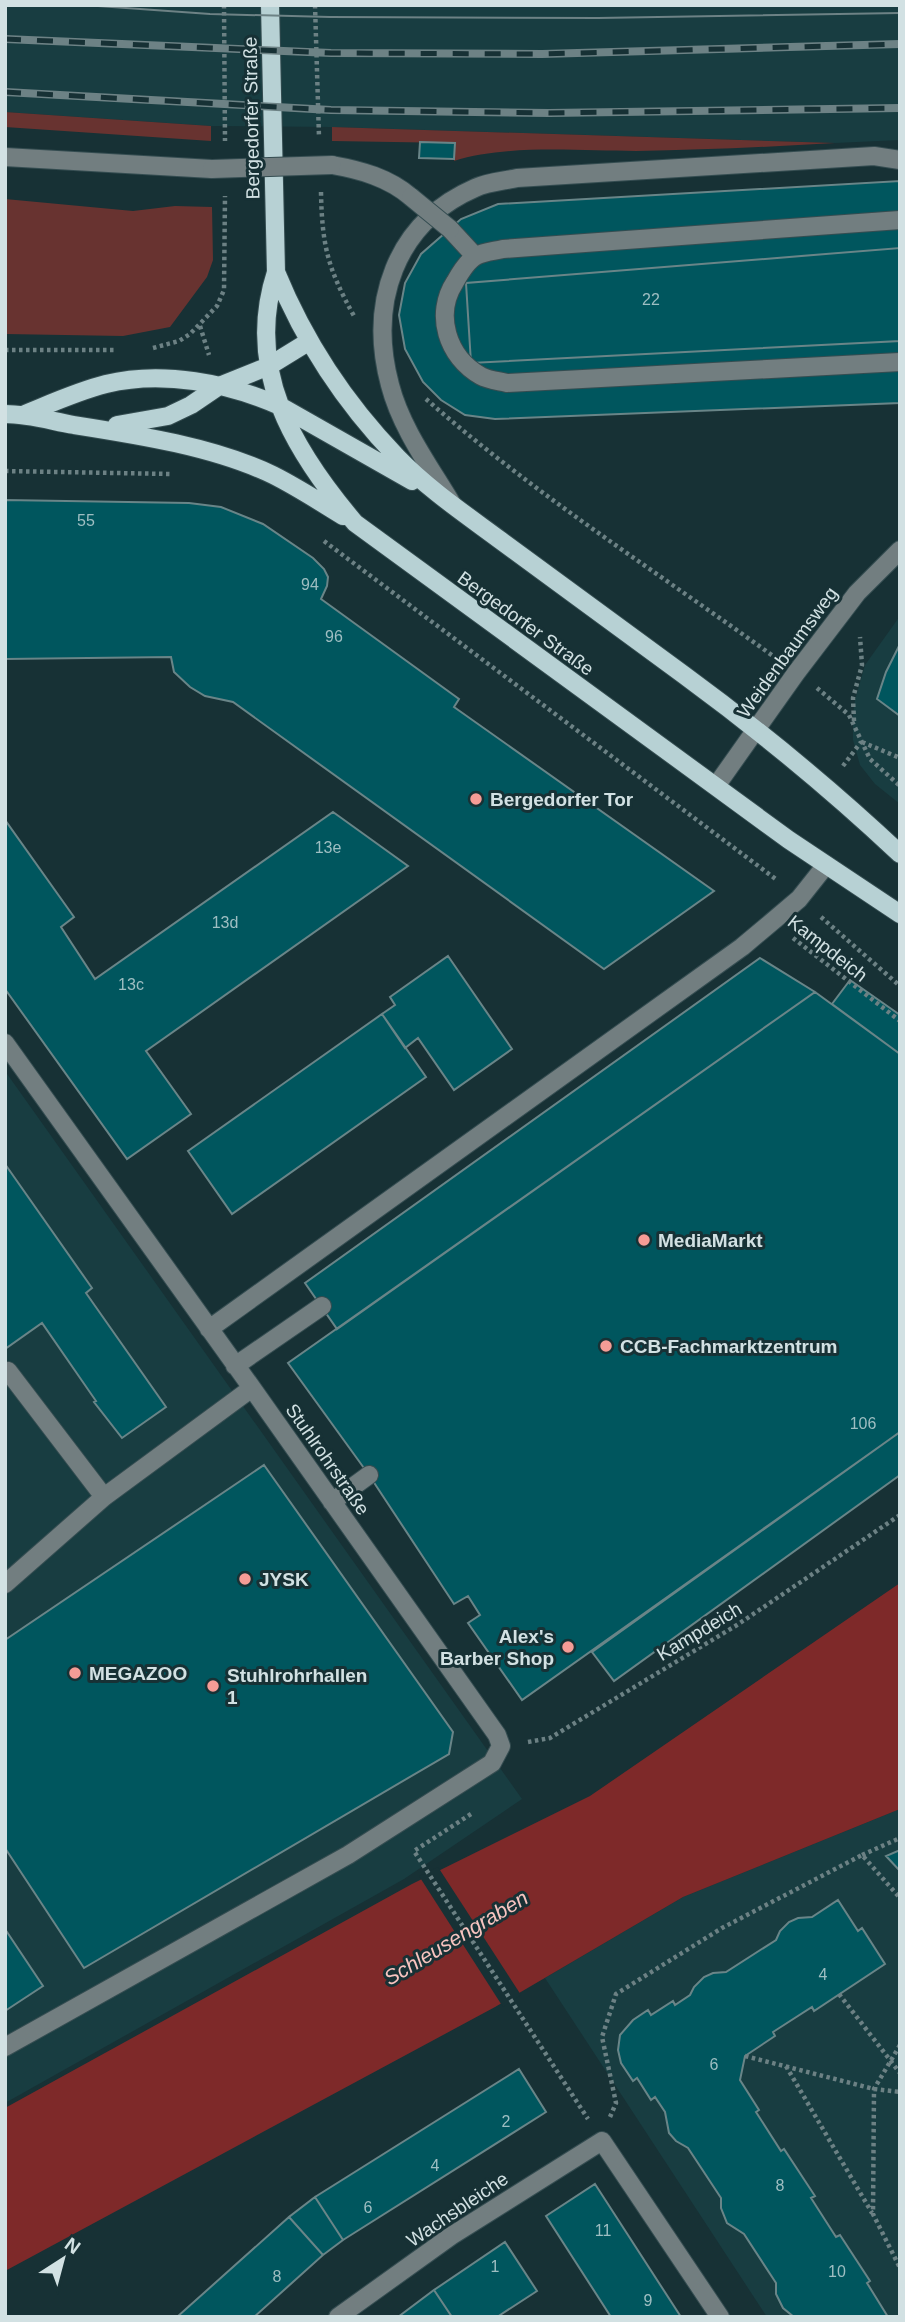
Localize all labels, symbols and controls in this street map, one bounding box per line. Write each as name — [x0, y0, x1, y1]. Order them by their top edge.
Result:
street label: Bergedorfer Straße — [240, 37, 263, 199]
house number: 22 — [642, 291, 660, 308]
house number: 55 — [77, 512, 95, 529]
street label: Bergedorfer Straße — [454, 567, 598, 680]
house number: 94 — [301, 576, 319, 593]
street label: Weidenbaumsweg — [733, 583, 842, 722]
house number: 96 — [325, 628, 343, 645]
place label: Bergedorfer Tor — [490, 789, 634, 810]
marker: Bergedorfer Tor — [468, 791, 484, 807]
house number: 13e — [315, 839, 341, 856]
street label: Kampdeich — [784, 911, 872, 986]
house number: 13d — [212, 914, 238, 931]
house number: 13c — [118, 976, 144, 993]
place label: MediaMarkt — [658, 1230, 763, 1251]
marker: MediaMarkt — [636, 1232, 652, 1248]
place label: CCB-Fachmarktzentrum — [620, 1336, 837, 1357]
marker: CCB-Fachmarktzentrum — [598, 1338, 614, 1354]
street label: Stuhlrohrstraße — [281, 1400, 374, 1519]
house number: 106 — [850, 1415, 876, 1432]
place label: JYSK — [259, 1569, 309, 1590]
marker: JYSK — [237, 1571, 253, 1587]
street label: Kampdeich — [653, 1598, 745, 1665]
place label: Alex's Barber Shop — [440, 1626, 554, 1669]
marker: Alex's Barber Shop — [560, 1639, 576, 1655]
place label: MEGAZOO — [89, 1663, 187, 1684]
marker: MEGAZOO — [67, 1665, 83, 1681]
place label: Stuhlrohrhallen 1 — [227, 1665, 367, 1708]
marker: Stuhlrohrhallen 1 — [205, 1678, 221, 1694]
water label: Schleusengraben — [380, 1886, 532, 1990]
house number: 4 — [819, 1966, 828, 1983]
house number: 6 — [710, 2056, 719, 2073]
house number: 2 — [502, 2113, 511, 2130]
house number: 4 — [431, 2157, 440, 2174]
street label: Wachsbleiche — [403, 2168, 512, 2251]
house number: 8 — [776, 2177, 785, 2194]
house number: 6 — [364, 2199, 373, 2216]
house number: 11 — [595, 2222, 611, 2239]
north arrow — [28, 2224, 98, 2294]
text: N — [61, 2233, 84, 2258]
house number: 1 — [491, 2258, 500, 2275]
house number: 10 — [828, 2263, 846, 2280]
house number: 8 — [273, 2268, 282, 2285]
house number: 9 — [644, 2292, 653, 2309]

